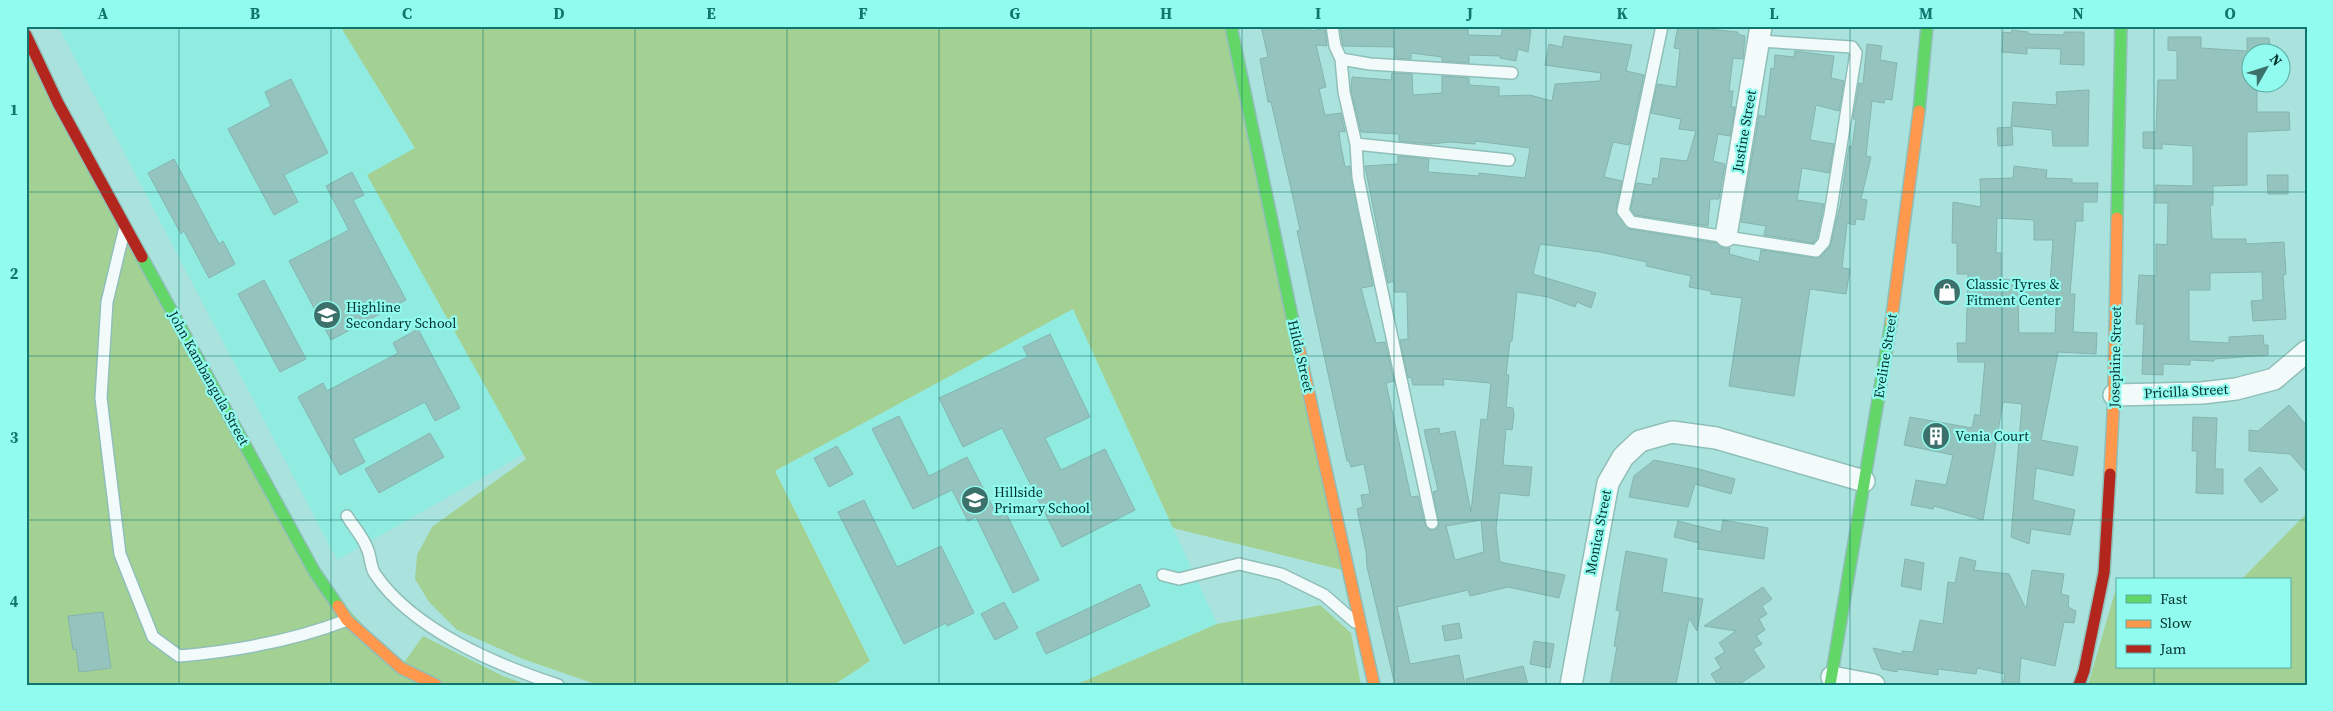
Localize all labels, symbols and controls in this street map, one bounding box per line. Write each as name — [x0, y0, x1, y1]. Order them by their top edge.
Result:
text: A — [98, 2, 109, 24]
text: B — [250, 2, 261, 24]
text: C — [402, 2, 412, 24]
text: D — [553, 2, 565, 24]
text: E — [706, 2, 716, 24]
text: F — [858, 2, 868, 24]
text: G — [1010, 2, 1021, 24]
text: H — [1160, 2, 1172, 24]
text: I — [1315, 2, 1321, 24]
text: J — [1466, 2, 1473, 24]
text: K — [1616, 2, 1628, 24]
text: L — [1769, 2, 1779, 24]
text: M — [1919, 2, 1933, 24]
text: N — [2072, 2, 2084, 24]
text: O — [2224, 2, 2236, 24]
north arrow — [2240, 42, 2290, 92]
text: N — [2265, 50, 2287, 70]
street label: Justine Street — [1727, 88, 1761, 175]
text: 1 — [10, 98, 18, 120]
text: 2 — [10, 262, 19, 284]
place label: Classic Tyres & Fitment Center — [1966, 274, 2061, 310]
shop icon: Classic Tyres & Fitment Center — [1932, 277, 1962, 307]
place label: Highline Secondary School — [346, 297, 456, 333]
school or university icon: Highline Secondary School — [312, 300, 342, 330]
street label: John Kambangula Street — [163, 306, 255, 449]
street label: Josephine Street — [2104, 306, 2126, 409]
street label: Eveline Street — [1868, 312, 1902, 400]
street label: Hilda Street — [1283, 318, 1319, 395]
street label: Pricilla Street — [2144, 379, 2229, 403]
building icon: Venia Court — [1921, 421, 1951, 451]
text: 3 — [10, 426, 19, 448]
place label: Venia Court — [1955, 426, 2029, 446]
place label: Hillside Primary School — [994, 482, 1090, 518]
school or university icon: Hillside Primary School — [960, 485, 990, 515]
street label: Monica Street — [1580, 487, 1616, 576]
legend — [2116, 578, 2290, 668]
text: Fast — [2160, 588, 2187, 609]
text: 4 — [10, 590, 19, 612]
text: Slow — [2160, 612, 2192, 633]
text: Jam — [2159, 638, 2187, 659]

